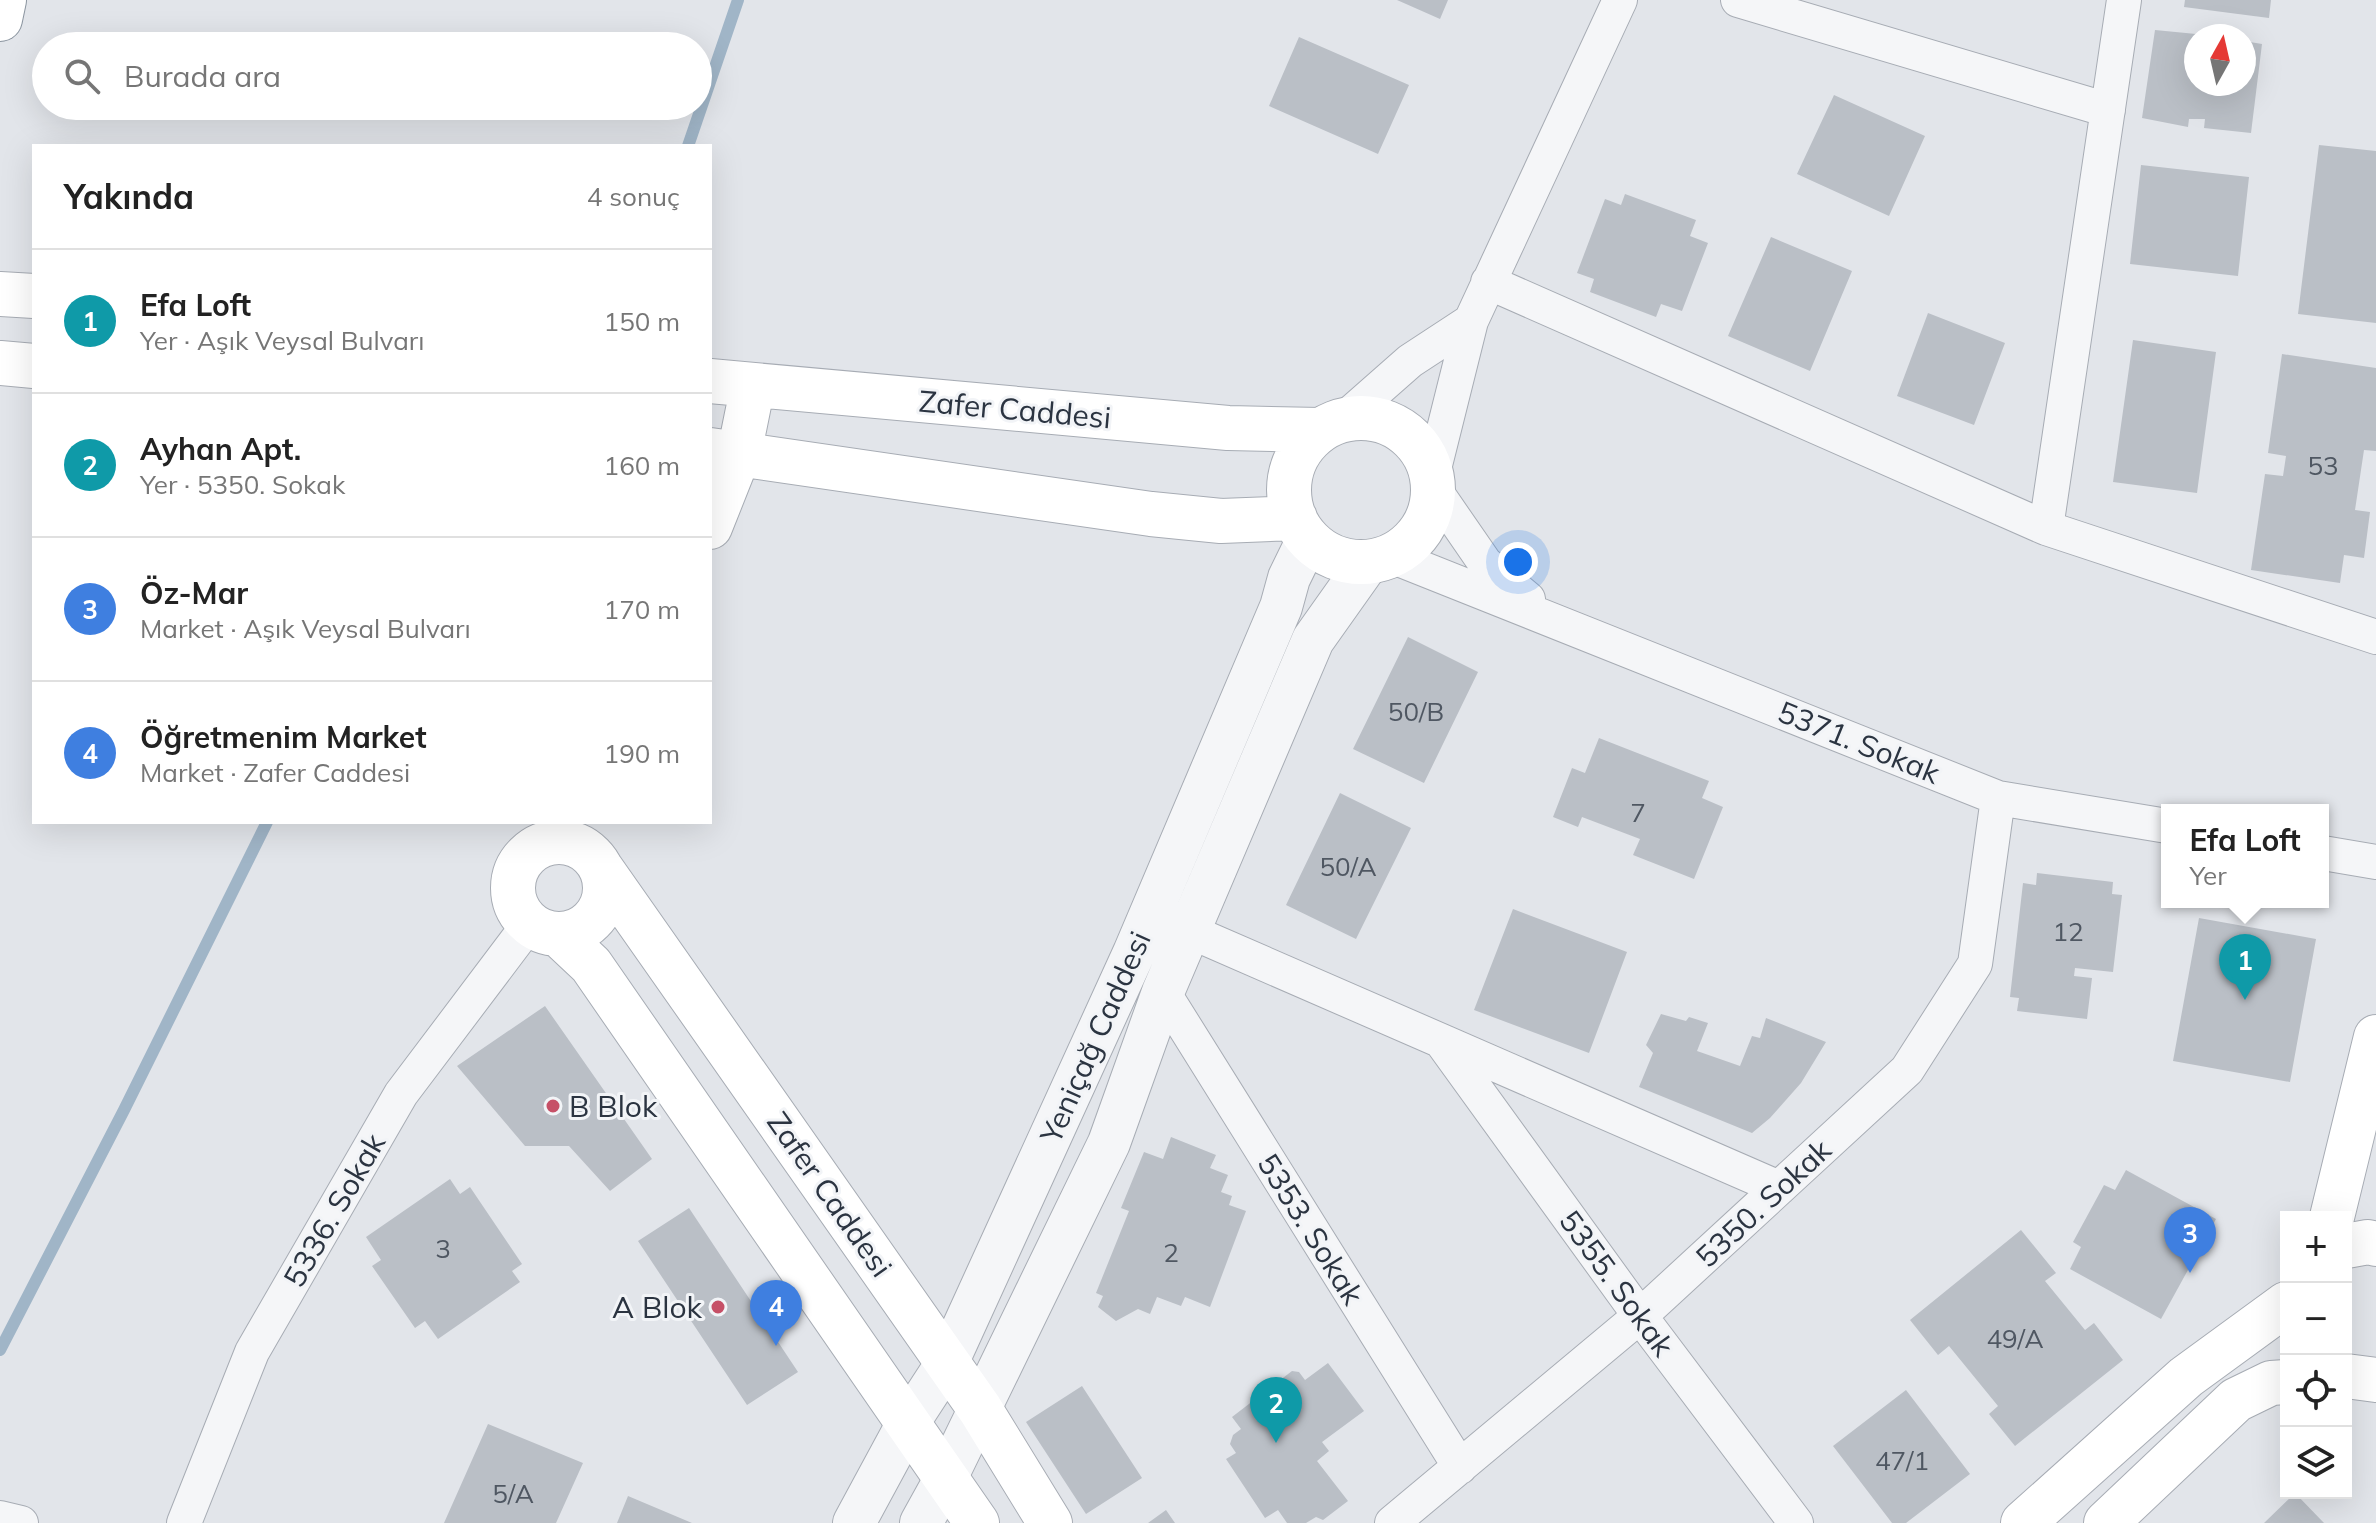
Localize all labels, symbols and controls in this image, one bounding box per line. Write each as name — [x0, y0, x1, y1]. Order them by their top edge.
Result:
north arrow — [2184, 24, 2256, 96]
search box — [32, 32, 712, 120]
icon: search — [60, 54, 104, 98]
text: Burada ara — [124, 57, 281, 95]
text: Yakında — [64, 175, 194, 218]
text: 4 sonuç — [587, 180, 680, 213]
text: Efa Loft — [140, 286, 251, 324]
text: 1 — [82, 305, 98, 338]
text: 150 m — [604, 305, 680, 338]
text: Yer · Aşık Veysal Bulvarı — [140, 324, 424, 357]
street label: Zafer Caddesi — [917, 382, 1113, 436]
text: Ayhan Apt. — [140, 430, 301, 468]
text: 2 — [82, 449, 98, 482]
text: 160 m — [604, 449, 680, 482]
house number: 53 — [2307, 449, 2339, 482]
text: Yer · 5350. Sokak — [140, 468, 345, 501]
your location — [1498, 542, 1538, 582]
text: Öz-Mar — [140, 574, 248, 612]
text: 3 — [82, 593, 98, 626]
text: 170 m — [604, 593, 680, 626]
text: Market · Aşık Veysal Bulvarı — [140, 612, 471, 645]
street label: 5371. Sokak — [1772, 692, 1946, 792]
house number: 50/B — [1388, 695, 1444, 728]
text: Öğretmenim Market — [140, 718, 427, 756]
text: 4 — [82, 737, 98, 770]
text: 190 m — [604, 737, 680, 770]
text: Market · Zafer Caddesi — [140, 756, 410, 789]
house number: 7 — [1630, 796, 1646, 829]
popup — [2161, 804, 2329, 908]
text: Efa Loft — [2189, 821, 2301, 859]
house number: 50/A — [1319, 850, 1377, 883]
text: Yer — [2189, 859, 2227, 892]
house number: 12 — [2052, 915, 2084, 948]
street label: Yeniçağ Caddesi — [1031, 925, 1159, 1150]
pin: 1 — [2219, 934, 2271, 1000]
place label: B Blok — [569, 1087, 658, 1125]
marker: B Blok — [544, 1097, 562, 1115]
street label: Zafer Caddesi — [759, 1104, 901, 1284]
street label: 5336. Sokak — [275, 1126, 394, 1294]
street label: 5350. Sokak — [1687, 1130, 1839, 1275]
street label: 5353. Sokak — [1250, 1146, 1373, 1312]
street label: 5355. Sokak — [1551, 1203, 1683, 1364]
pin: 3 — [2164, 1207, 2216, 1273]
map controls — [2280, 1211, 2352, 1499]
button: + — [2280, 1211, 2352, 1283]
house number: 3 — [435, 1232, 451, 1265]
house number: 2 — [1163, 1236, 1179, 1269]
pin: 4 — [750, 1280, 802, 1346]
button: − — [2280, 1283, 2352, 1355]
place label: A Blok — [612, 1288, 703, 1326]
marker: A Blok — [709, 1298, 727, 1316]
house number: 49/A — [1986, 1322, 2044, 1355]
button: locate — [2280, 1355, 2352, 1427]
pin: 2 — [1250, 1377, 1302, 1443]
button: layers — [2280, 1427, 2352, 1499]
house number: 47/1 — [1875, 1444, 1929, 1477]
house number: 5/A — [492, 1477, 534, 1510]

